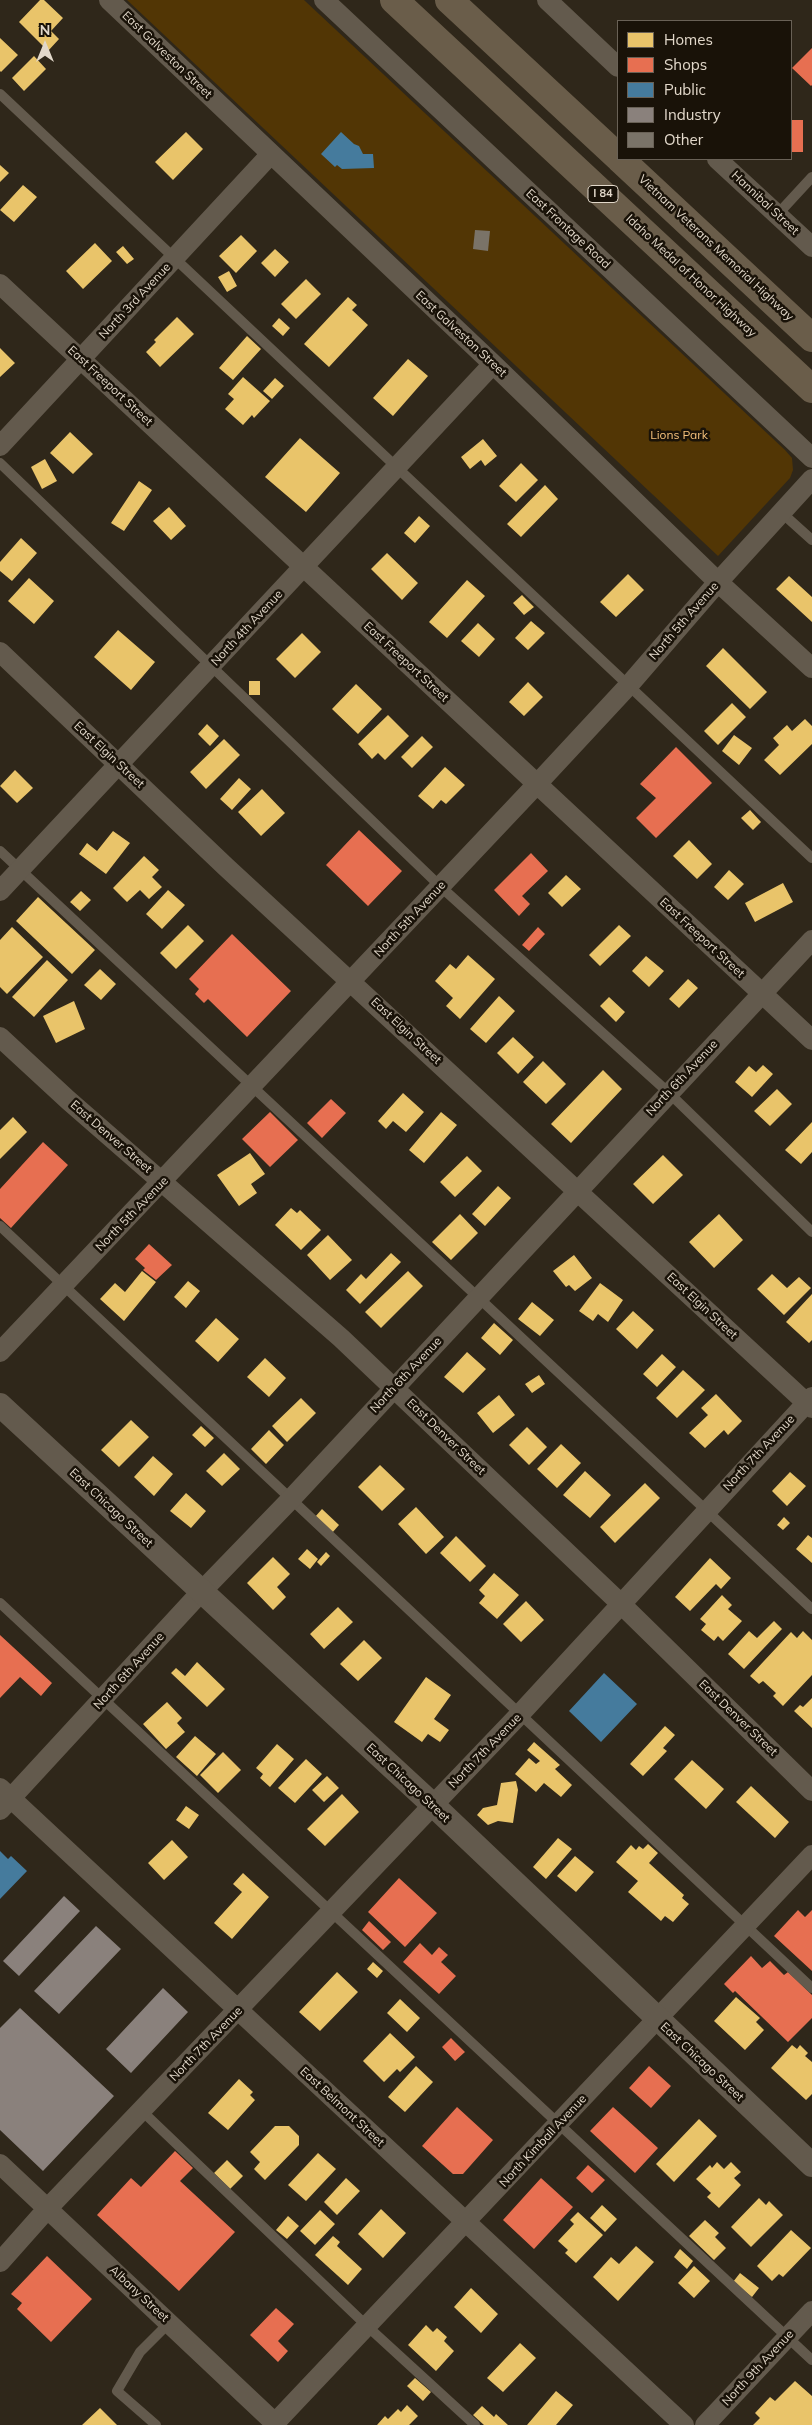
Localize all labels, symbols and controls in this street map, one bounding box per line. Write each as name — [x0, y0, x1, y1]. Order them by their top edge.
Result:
street label: East Galveston Street — [119, 8, 215, 102]
north arrow — [20, 20, 70, 70]
legend — [617, 20, 792, 160]
text: N — [40, 21, 50, 39]
text: Homes — [664, 30, 713, 49]
text: Shops — [664, 55, 707, 74]
text: Public — [664, 80, 706, 99]
text: Industry — [664, 105, 721, 124]
text: Other — [664, 130, 703, 149]
street label: Hannibal Street — [728, 168, 802, 238]
street label: Vietnam Veterans Memorial Highway — [635, 172, 797, 324]
road number: I 84 — [588, 185, 618, 202]
street label: East Frontage Road — [523, 186, 613, 272]
street label: Idaho Medal of Honor Highway — [623, 212, 759, 340]
street label: North 3rd Avenue — [96, 260, 174, 342]
street label: East Galveston Street — [412, 288, 510, 380]
street label: East Freeport Street — [65, 343, 155, 429]
park label: Lions Park — [650, 428, 708, 442]
street label: North 5th Avenue — [646, 579, 722, 663]
street label: North 4th Avenue — [208, 587, 286, 669]
street label: East Freeport Street — [361, 619, 451, 705]
street label: East Elgin Street — [71, 719, 147, 791]
street label: North 5th Avenue — [371, 878, 449, 960]
street label: East Freeport Street — [657, 895, 747, 981]
street label: East Elgin Street — [368, 995, 444, 1067]
street label: North 6th Avenue — [643, 1037, 721, 1119]
street label: East Denver Street — [67, 1098, 155, 1176]
street label: North 5th Avenue — [93, 1174, 171, 1254]
street label: East Elgin Street — [664, 1270, 740, 1342]
street label: North 6th Avenue — [367, 1334, 445, 1416]
street label: East Denver Street — [404, 1396, 488, 1478]
street label: North 7th Avenue — [720, 1412, 798, 1494]
street label: East Chicago Street — [66, 1466, 156, 1550]
street label: North 6th Avenue — [91, 1630, 167, 1712]
street label: East Denver Street — [696, 1677, 780, 1759]
street label: North 7th Avenue — [446, 1711, 524, 1791]
street label: East Chicago Street — [363, 1741, 453, 1825]
street label: North 7th Avenue — [167, 2004, 245, 2084]
street label: East Chicago Street — [657, 2020, 747, 2104]
street label: East Belmont Street — [297, 2064, 387, 2150]
street label: North Kimball Avenue — [497, 2092, 589, 2190]
street label: Albany Street — [106, 2263, 172, 2325]
street label: North 9th Avenue — [719, 2327, 797, 2409]

